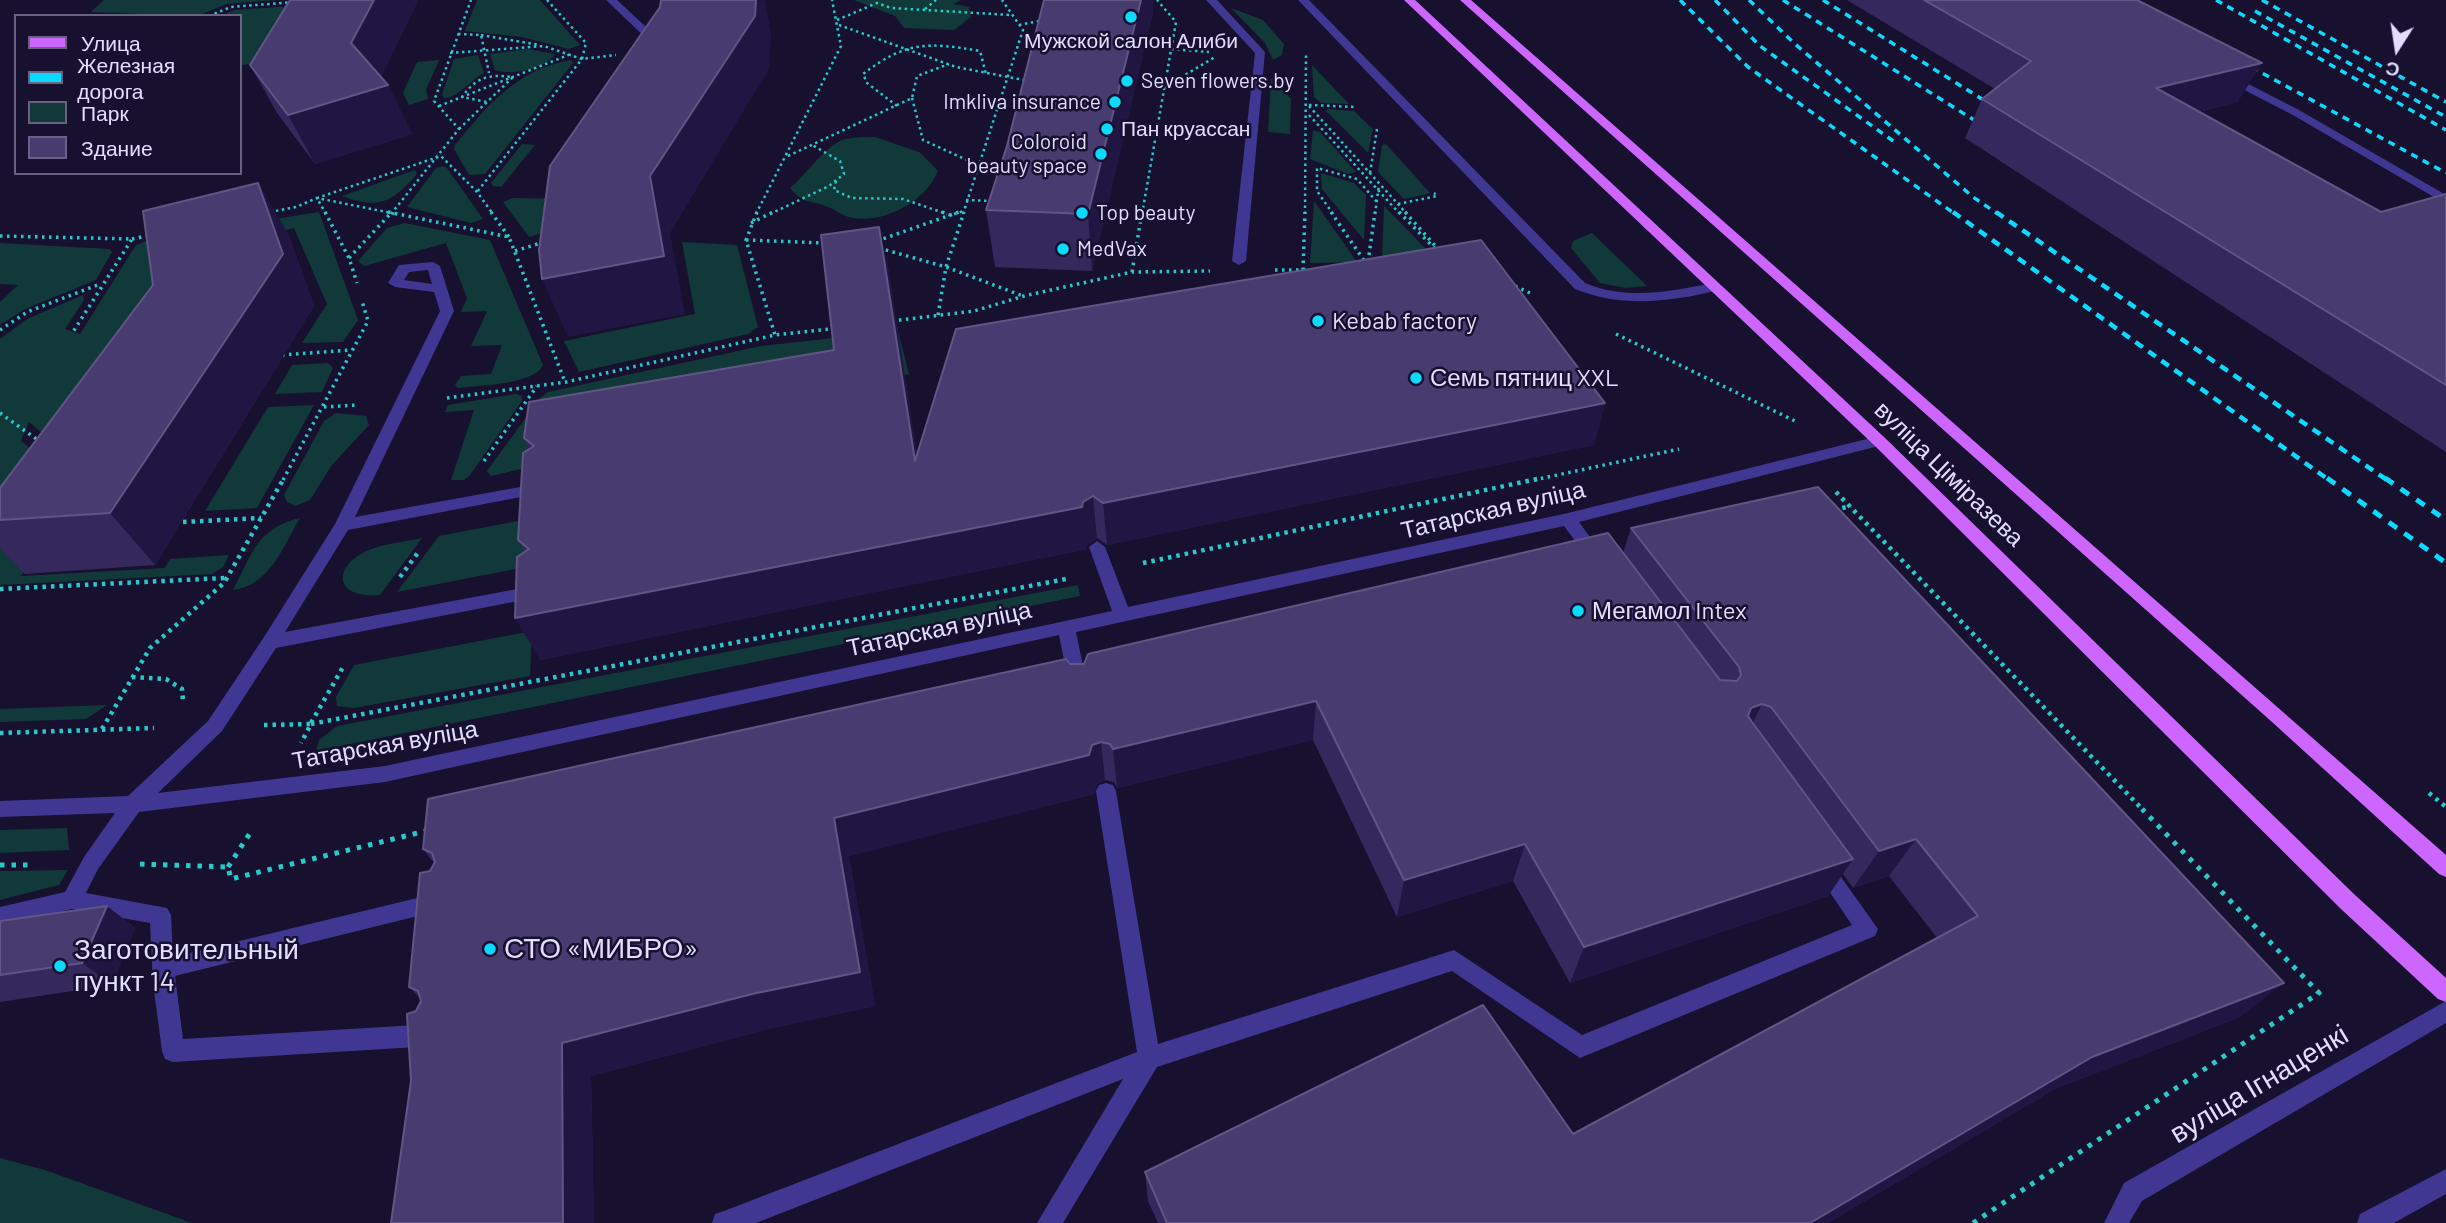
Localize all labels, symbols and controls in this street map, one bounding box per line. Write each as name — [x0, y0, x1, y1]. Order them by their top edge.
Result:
marker: Мужской салон Алиби — [1123, 9, 1139, 25]
legend — [14, 14, 242, 175]
north arrow — [2362, 14, 2432, 84]
place label: Мужской салон Алиби — [1024, 28, 1238, 54]
text: Улица — [81, 30, 141, 55]
text: Железная дорога — [77, 52, 175, 103]
text: С — [2383, 57, 2402, 83]
place label: Seven flowers.by — [1141, 68, 1294, 94]
marker: Seven flowers.by — [1119, 73, 1135, 89]
place label: Imkliva insurance — [943, 89, 1101, 115]
marker: Imkliva insurance — [1107, 94, 1123, 110]
text: Парк — [81, 100, 129, 125]
place label: Пан круассан — [1121, 116, 1250, 142]
marker: Пан круассан — [1099, 121, 1115, 137]
place label: Coloroid beauty space — [967, 129, 1087, 179]
text: Здание — [81, 135, 153, 160]
marker: Coloroid beauty space — [1093, 146, 1109, 162]
place label: Top beauty — [1096, 200, 1195, 226]
marker: Top beauty — [1074, 205, 1090, 221]
place label: MedVax — [1077, 236, 1147, 262]
marker: MedVax — [1055, 241, 1071, 257]
place label: Kebab factory — [1332, 307, 1477, 335]
marker: Kebab factory — [1310, 313, 1326, 329]
place label: Семь пятниц XXL — [1430, 364, 1619, 392]
marker: Семь пятниц XXL — [1408, 370, 1424, 386]
street label: вуліца Ціміразева — [1868, 396, 2030, 552]
street label: Татарская вуліца — [1398, 475, 1588, 545]
street label: Татарская вуліца — [844, 595, 1034, 663]
place label: Мегамол Intex — [1592, 597, 1747, 625]
marker: Мегамол Intex — [1570, 603, 1586, 619]
street label: Татарская вуліца — [290, 714, 480, 776]
place label: СТО «МИБРО» — [504, 932, 698, 966]
place label: Заготовительный пункт 14 — [74, 933, 299, 999]
marker: СТО «МИБРО» — [482, 941, 498, 957]
marker: Заготовительный пункт 14 — [52, 958, 68, 974]
street label: вуліца Ігнаценкі — [2164, 1018, 2354, 1150]

